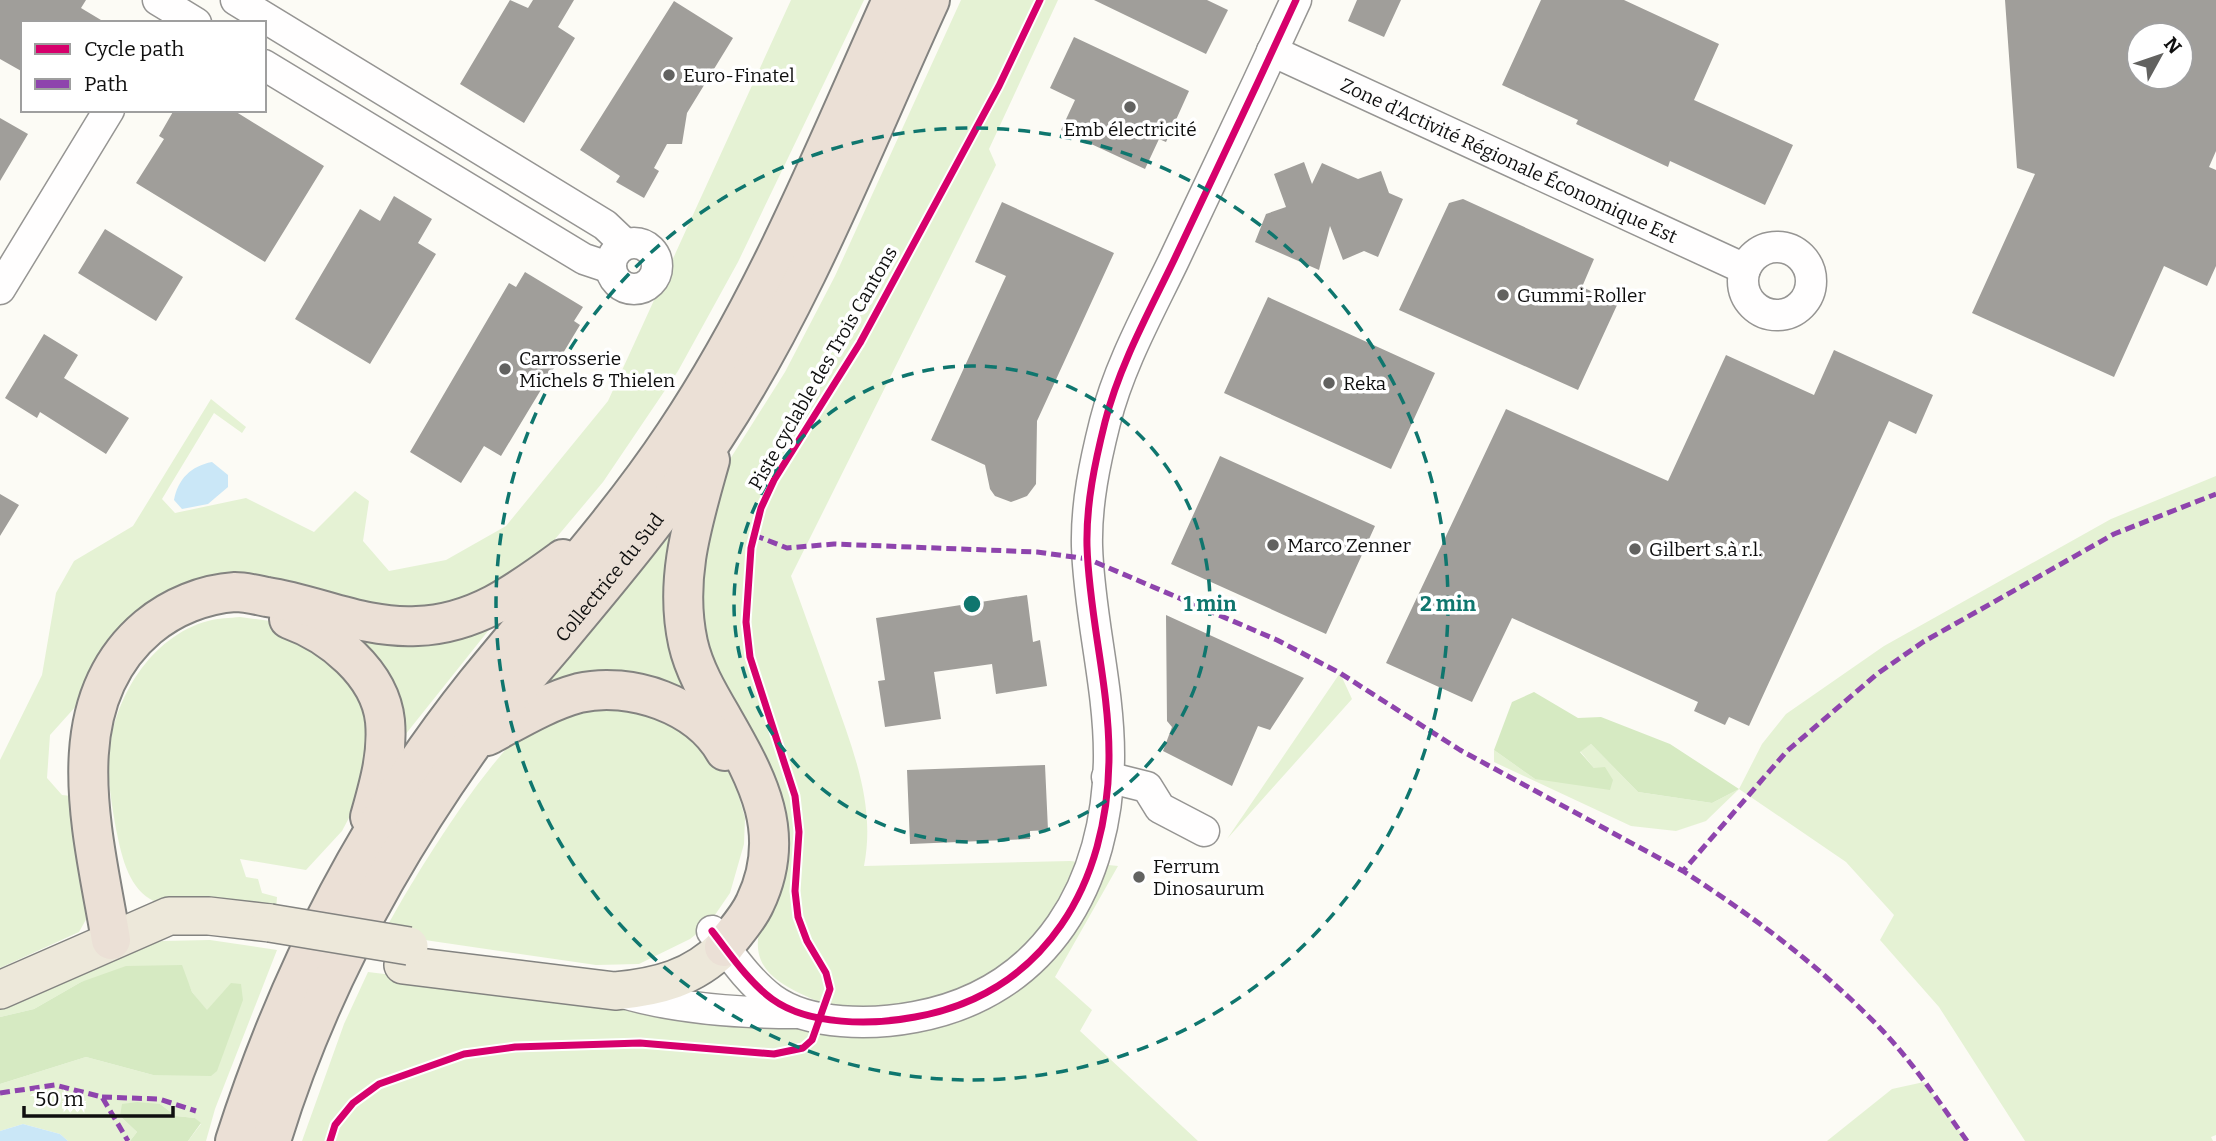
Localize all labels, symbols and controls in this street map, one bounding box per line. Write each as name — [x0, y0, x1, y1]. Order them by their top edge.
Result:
legend — [21, 21, 266, 112]
north arrow — [2125, 21, 2195, 91]
text: N — [2159, 32, 2186, 59]
text: Cycle path — [84, 36, 184, 62]
place label: Euro-Finatel — [683, 64, 795, 87]
marker: Euro-Finatel — [661, 67, 677, 83]
text: Path — [84, 71, 128, 97]
street label: Zone d'Activité Régionale Économique Est — [1337, 73, 1681, 248]
marker: Emb électricité — [1122, 99, 1138, 115]
place label: Emb électricité — [1063, 118, 1197, 141]
street label: Piste cyclable des Trois Cantons — [744, 242, 902, 494]
place label: Gummi-Roller — [1517, 284, 1646, 307]
marker: Gummi-Roller — [1495, 287, 1511, 303]
place label: Carrosserie Michels & Thielen — [519, 347, 675, 392]
marker: Carrosserie Michels & Thielen — [497, 361, 513, 377]
place label: Reka — [1343, 372, 1387, 395]
marker: Reka — [1321, 375, 1337, 391]
street label: Collectrice du Sud — [550, 508, 668, 646]
place label: Marco Zenner — [1287, 534, 1411, 557]
marker: Marco Zenner — [1265, 537, 1281, 553]
place label: Gilbert s.à r.l. — [1649, 538, 1762, 561]
marker: Gilbert s.à r.l. — [1627, 541, 1643, 557]
text: 1 min — [1183, 591, 1237, 617]
text: 2 min — [1420, 591, 1476, 617]
centre of rings — [960, 592, 984, 616]
place label: Ferrum Dinosaurum — [1153, 855, 1264, 900]
marker: Ferrum Dinosaurum — [1131, 869, 1147, 885]
scale bar — [24, 1074, 173, 1118]
text: 50 m — [35, 1086, 84, 1112]

